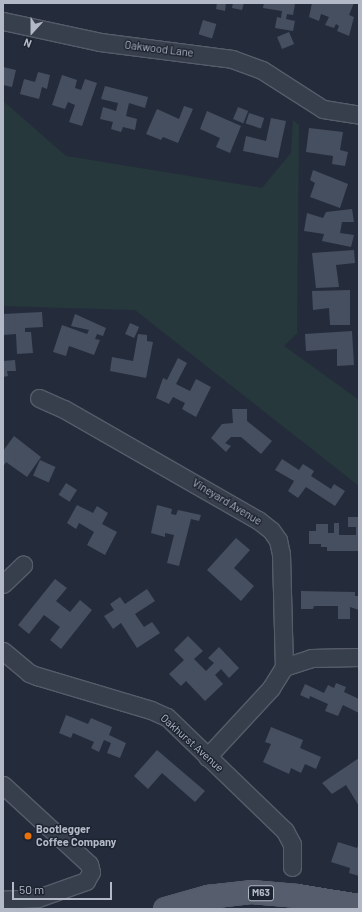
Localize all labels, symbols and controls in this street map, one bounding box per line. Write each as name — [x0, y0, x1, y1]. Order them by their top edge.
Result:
north arrow — [12, 12, 52, 52]
text: N — [22, 36, 33, 51]
street label: Oakwood Lane — [124, 38, 194, 60]
street label: Vineyard Avenue — [190, 476, 264, 528]
street label: Oakhurst Avenue — [158, 711, 226, 775]
place label: Bootlegger Coffee Company — [36, 823, 116, 849]
marker: Bootlegger Coffee Company — [23, 831, 33, 841]
scale bar — [14, 874, 114, 900]
text: 50 m — [19, 882, 44, 896]
road number: M63 — [248, 885, 274, 901]

